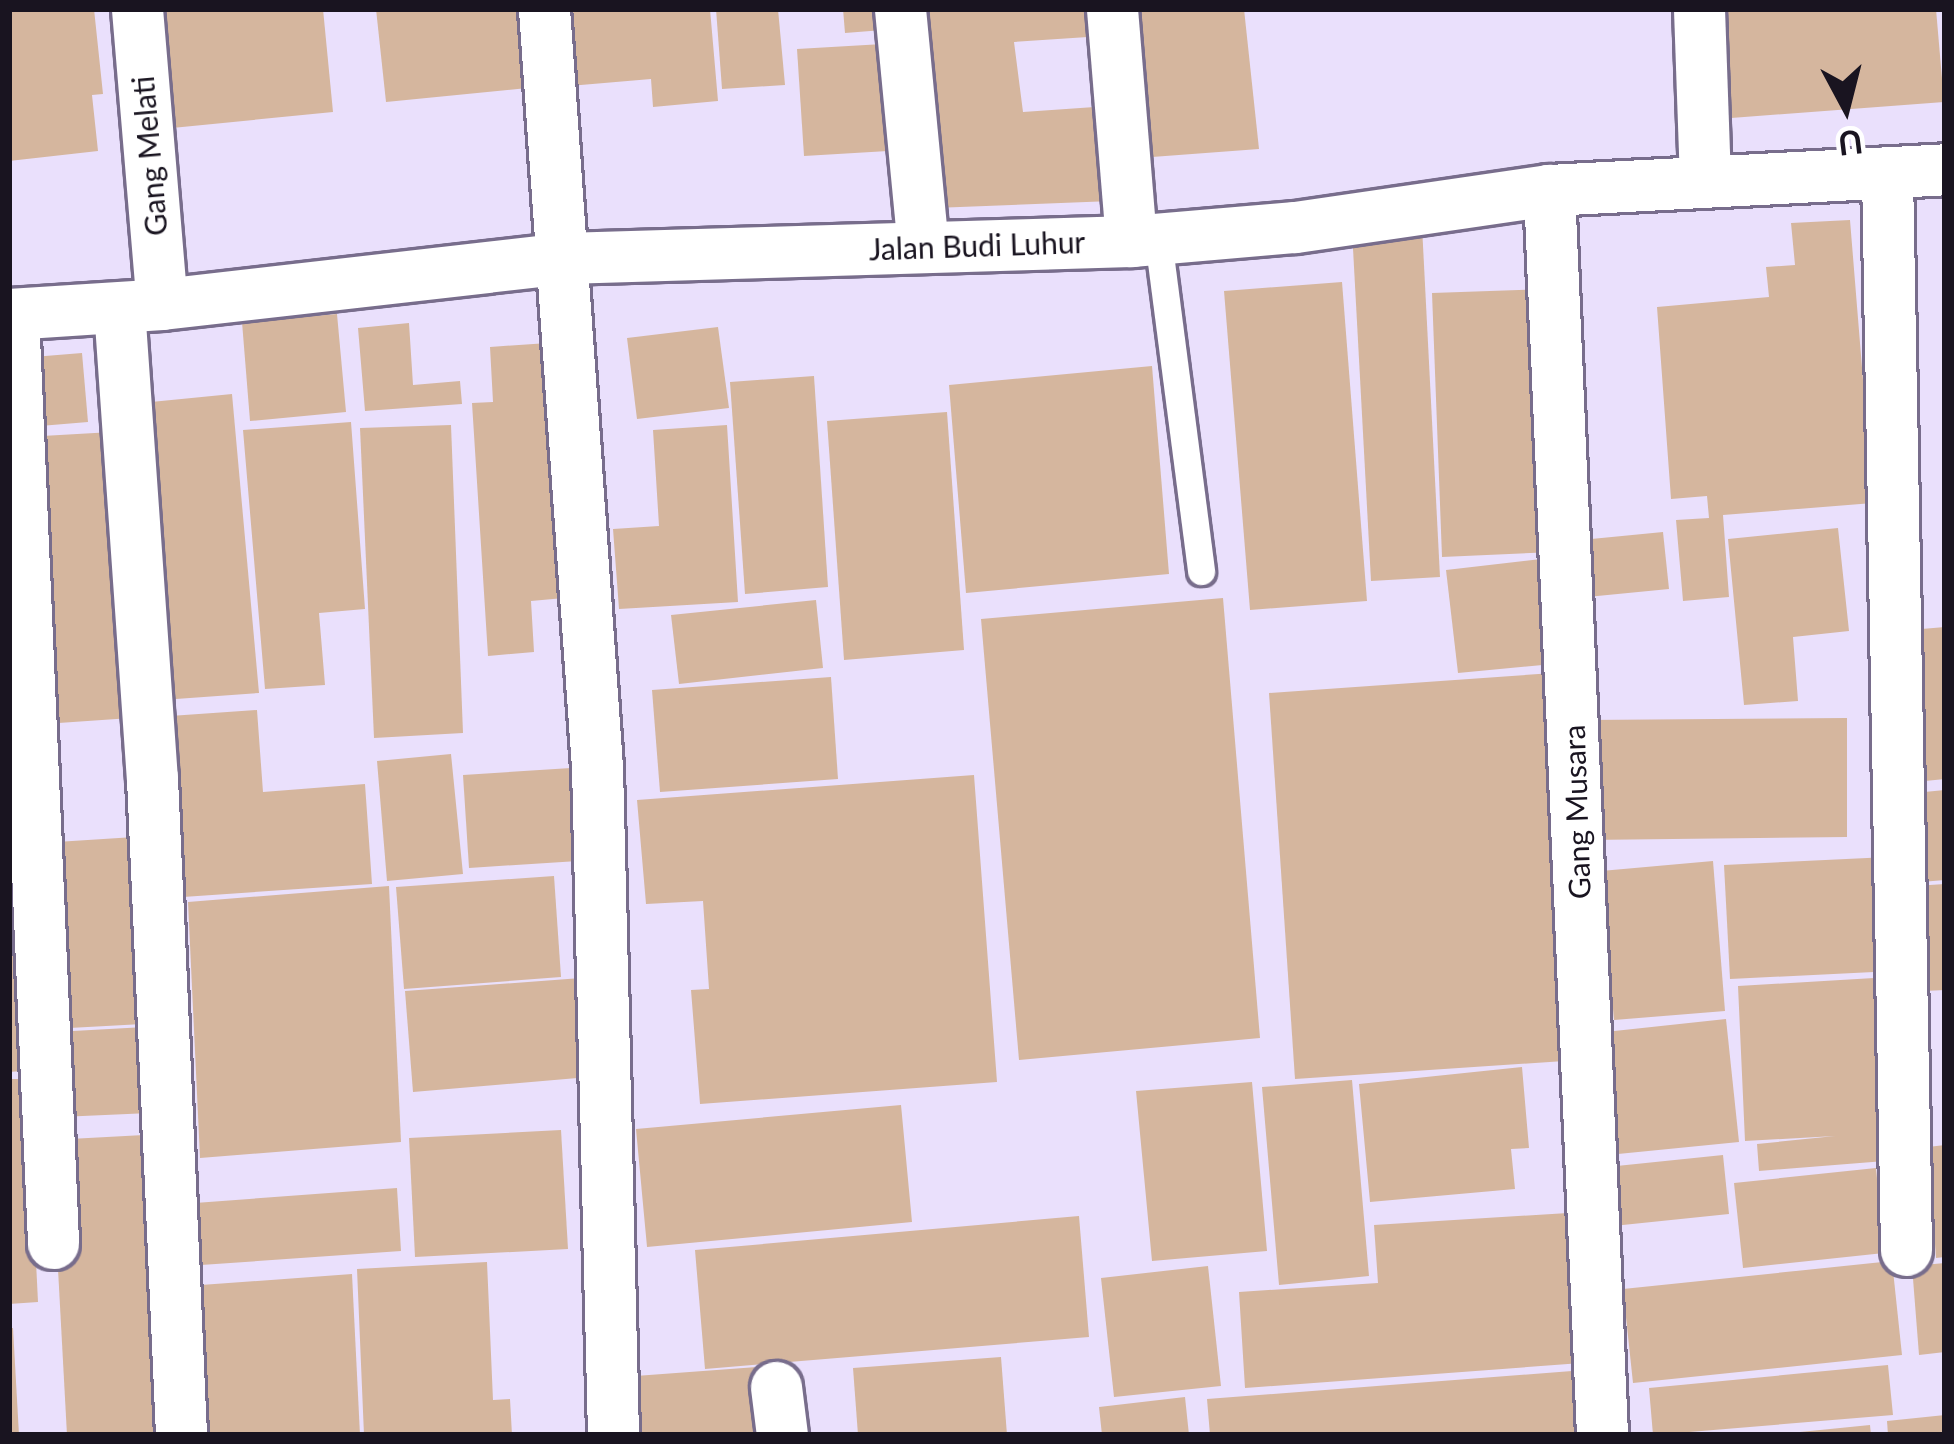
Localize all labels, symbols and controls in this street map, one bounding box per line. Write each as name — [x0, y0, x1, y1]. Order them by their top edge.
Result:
north arrow — [1786, 48, 1906, 168]
street label: Gang Melati — [124, 75, 174, 237]
text: U — [1836, 122, 1865, 165]
street label: Jalan Budi Luhur — [868, 223, 1086, 267]
street label: Gang Musara — [1555, 724, 1597, 900]

